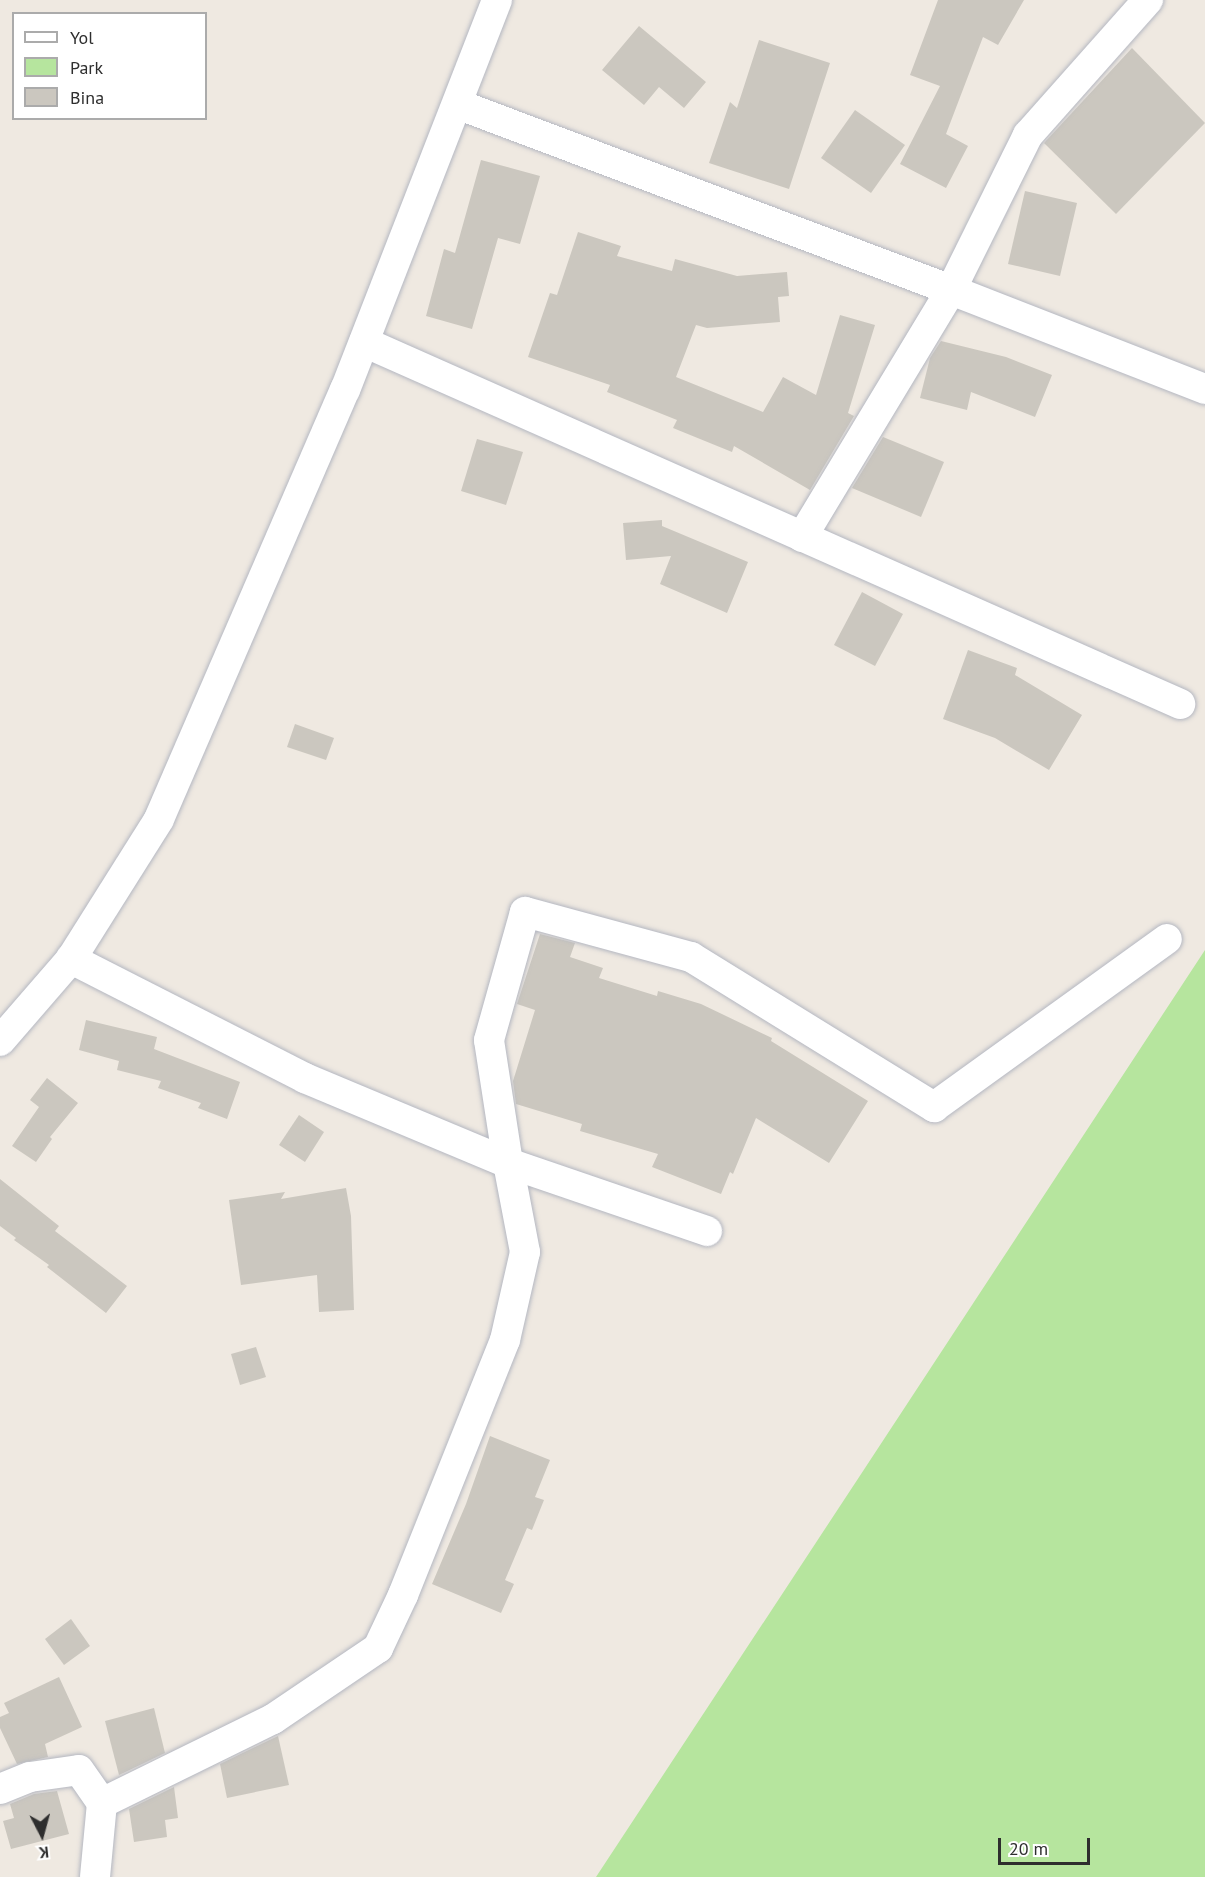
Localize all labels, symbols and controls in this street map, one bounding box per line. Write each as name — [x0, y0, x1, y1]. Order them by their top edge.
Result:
legend — [12, 12, 207, 120]
text: Yol — [70, 26, 93, 49]
text: Park — [70, 56, 103, 79]
text: Bina — [70, 86, 104, 109]
north arrow — [12, 1805, 72, 1865]
scale bar — [1001, 1826, 1092, 1864]
text: 20 m — [1009, 1837, 1048, 1860]
text: K — [38, 1842, 50, 1863]

